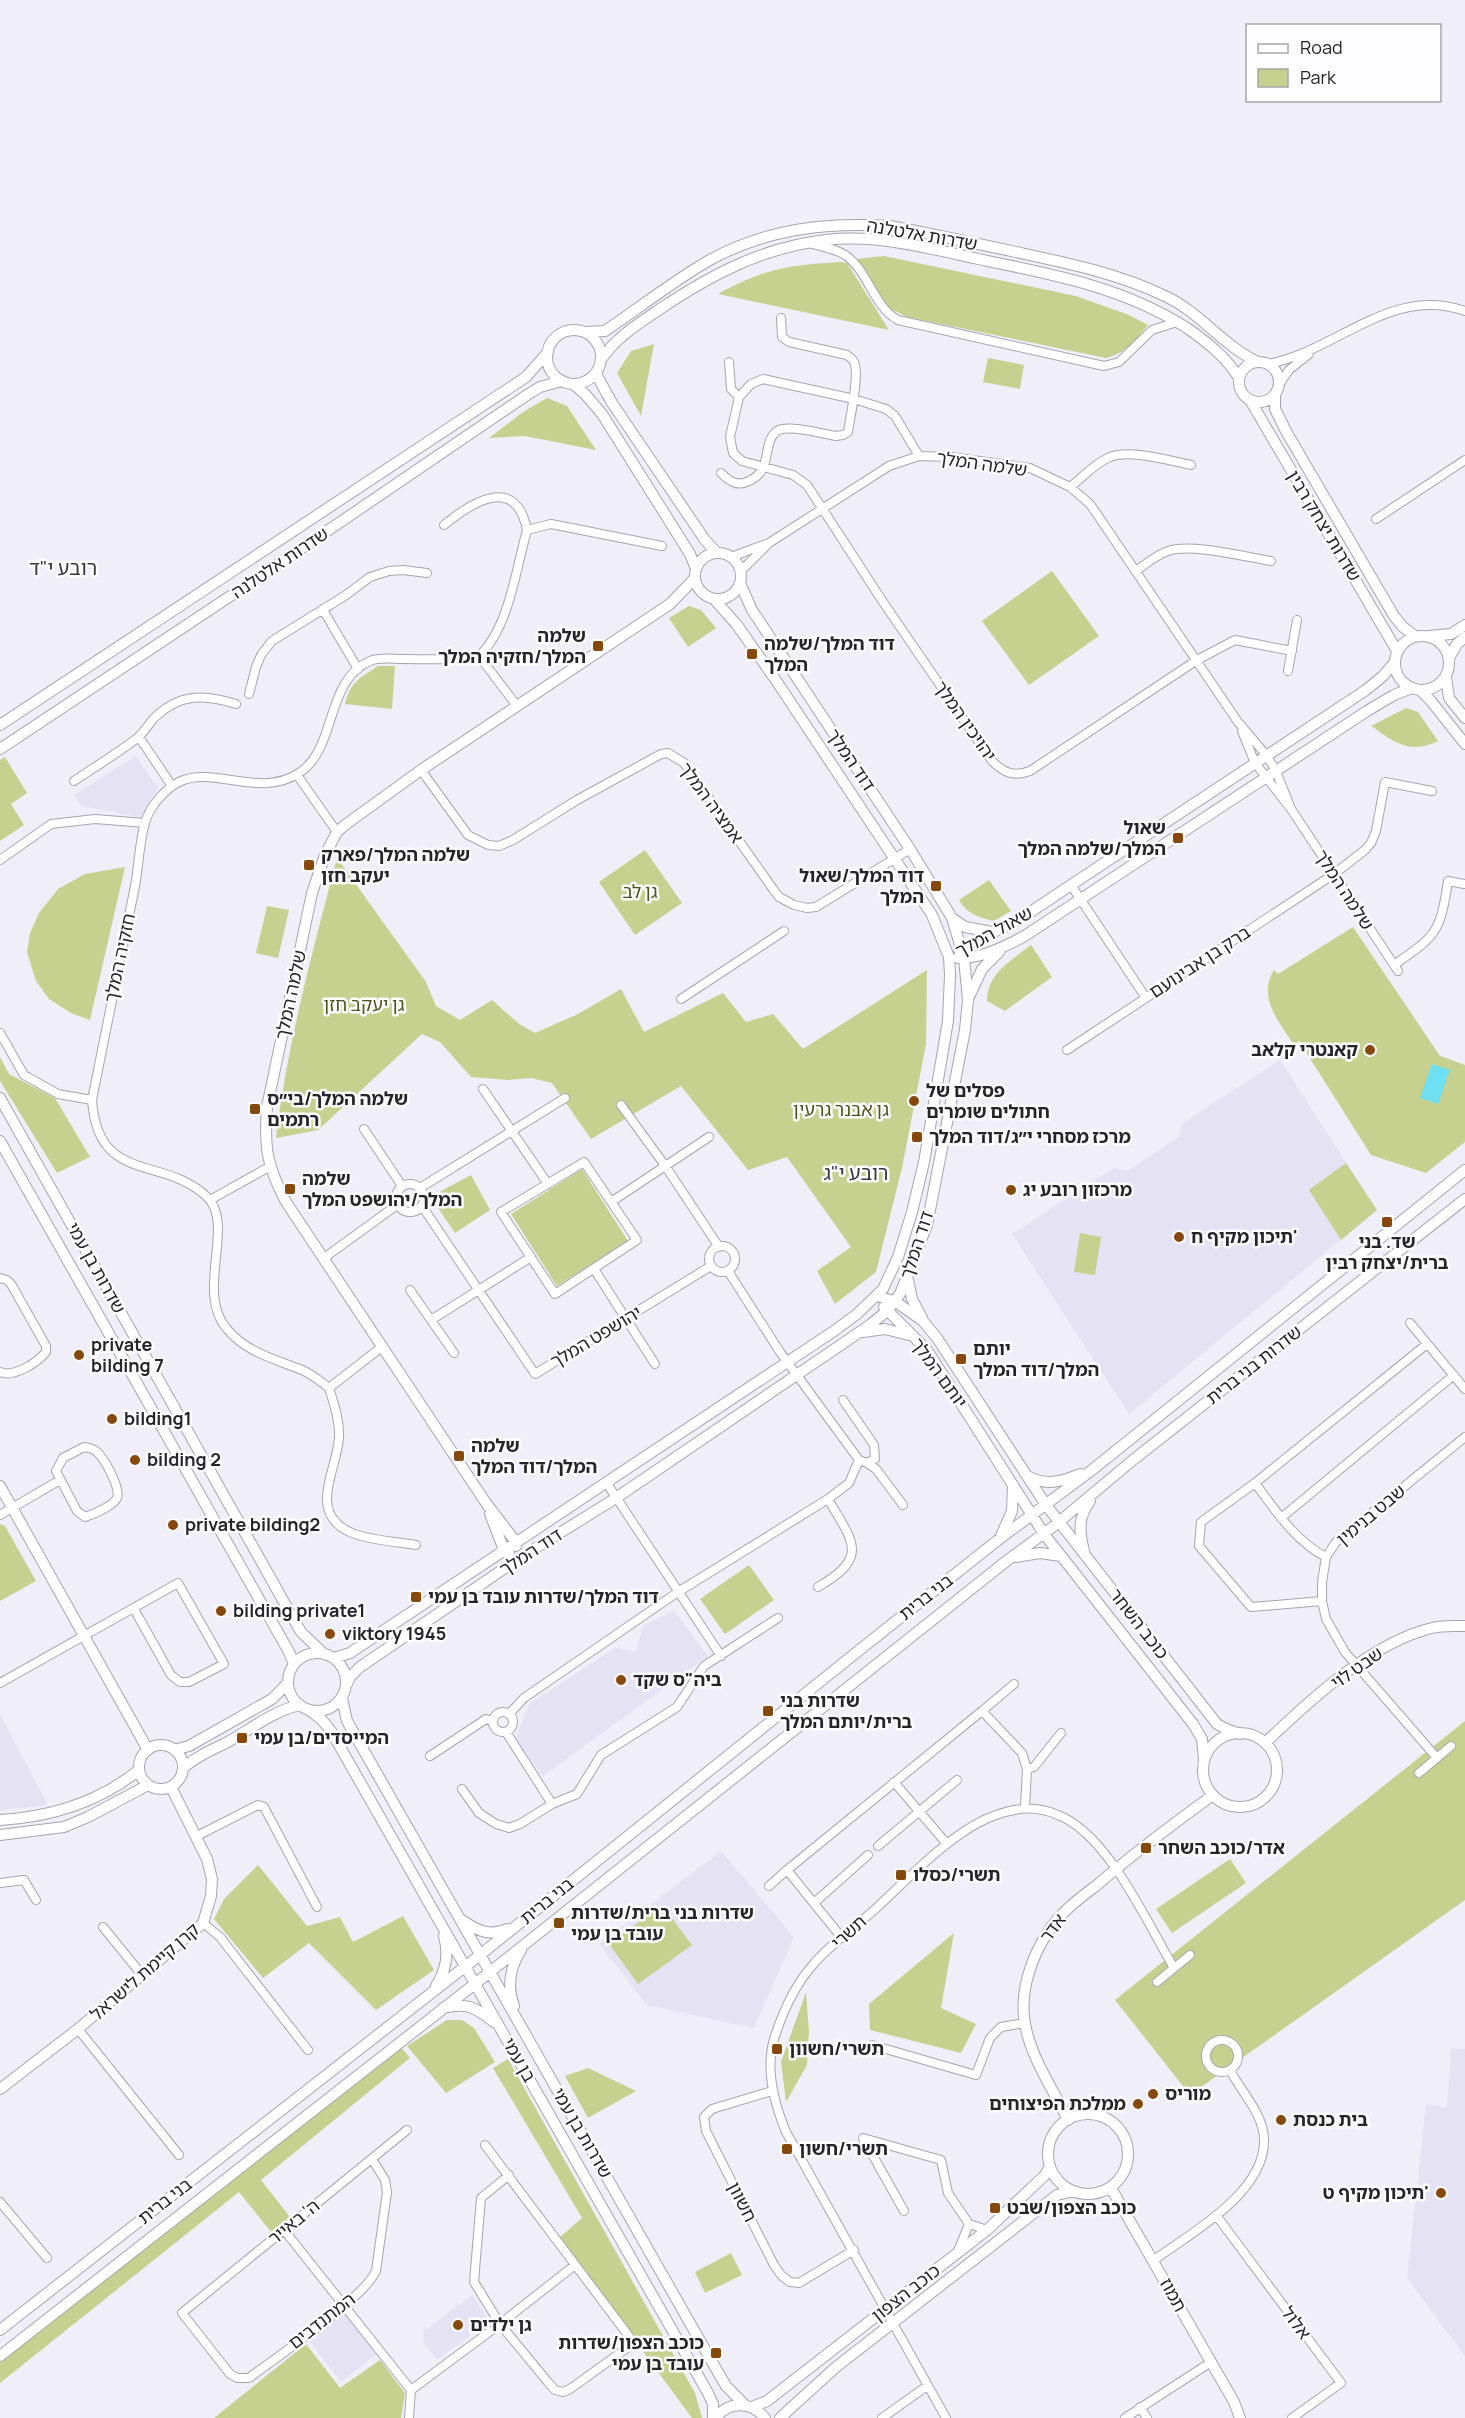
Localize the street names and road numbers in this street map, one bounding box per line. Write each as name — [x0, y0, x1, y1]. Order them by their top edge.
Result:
street label: שדרות אלטלנה — [865, 212, 980, 256]
street label: שלמה המלך — [935, 445, 1029, 481]
street label: שדרות יצחק רבין — [1282, 466, 1367, 585]
street label: שדרות אלטלנה — [226, 521, 333, 604]
street label: יהויכין המלך — [929, 676, 1002, 765]
street label: דוד המלך — [822, 724, 882, 796]
street label: אמציה המלך — [674, 757, 749, 848]
street label: שלמה המלך — [1310, 845, 1380, 934]
street label: שאול המלך — [951, 900, 1036, 962]
street label: חזקיה המלך — [98, 911, 140, 1005]
street label: ברק בן אבינועם — [1144, 919, 1255, 1003]
street label: שלמה המלך — [269, 948, 311, 1042]
street label: דוד המלך — [894, 1207, 938, 1282]
street label: שדרות בן עמי — [62, 1218, 132, 1317]
street label: יהושפט המלך — [545, 1300, 646, 1373]
street label: שדרות בני ברית — [1201, 1319, 1306, 1409]
street label: יותם המלך — [906, 1333, 973, 1412]
street label: שבט בנימין — [1331, 1478, 1410, 1550]
street label: דוד המלך — [494, 1522, 567, 1580]
street label: בני ברית — [893, 1568, 957, 1625]
street label: כוכב השחר — [1105, 1583, 1175, 1664]
street label: שבט לוי — [1326, 1641, 1387, 1694]
street label: בני ברית — [515, 1871, 578, 1929]
street label: אדר — [1034, 1908, 1071, 1947]
street label: תשרי — [826, 1909, 871, 1953]
street label: קרן קיימת לישראל — [85, 1917, 204, 2025]
street label: בן עמי — [498, 2033, 542, 2086]
street label: שדרות בן עמי — [547, 2083, 618, 2182]
street label: בני ברית — [132, 2172, 196, 2229]
street label: חשוון — [723, 2177, 763, 2226]
street label: ה' באייר — [263, 2193, 324, 2249]
street label: כוכב הצפון — [866, 2258, 945, 2327]
street label: תמוז — [1155, 2273, 1193, 2316]
street label: המתנדבים — [283, 2287, 360, 2354]
street label: אלול — [1277, 2301, 1317, 2344]

